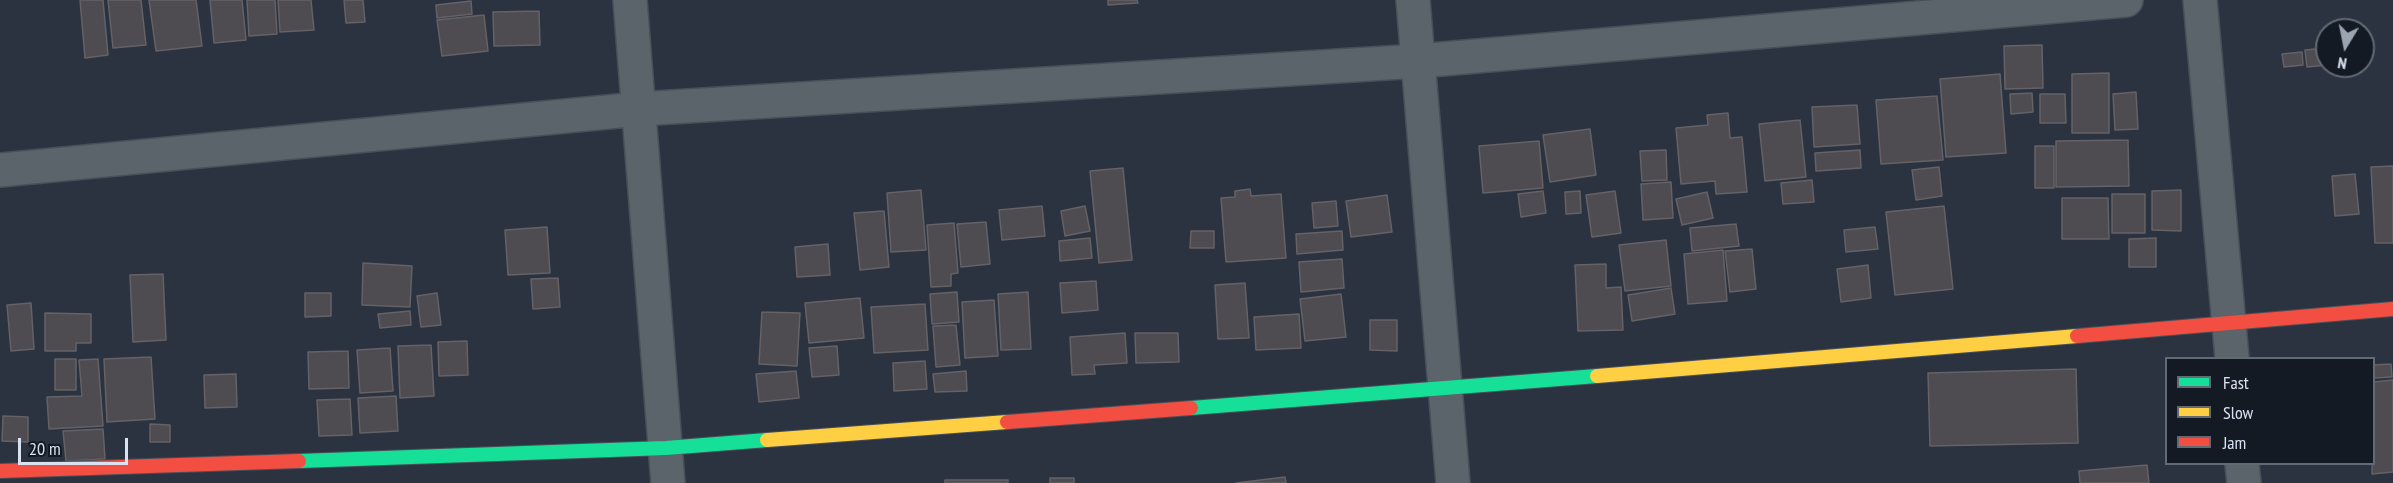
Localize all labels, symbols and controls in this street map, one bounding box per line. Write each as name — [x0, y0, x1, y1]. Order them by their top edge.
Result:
north arrow — [2315, 18, 2375, 78]
text: N — [2336, 53, 2348, 74]
legend — [2165, 357, 2375, 465]
text: Fast — [2223, 371, 2249, 394]
text: Slow — [2223, 401, 2253, 424]
scale bar — [21, 426, 130, 464]
text: Jam — [2223, 431, 2246, 454]
text: 20 m — [29, 437, 61, 460]

